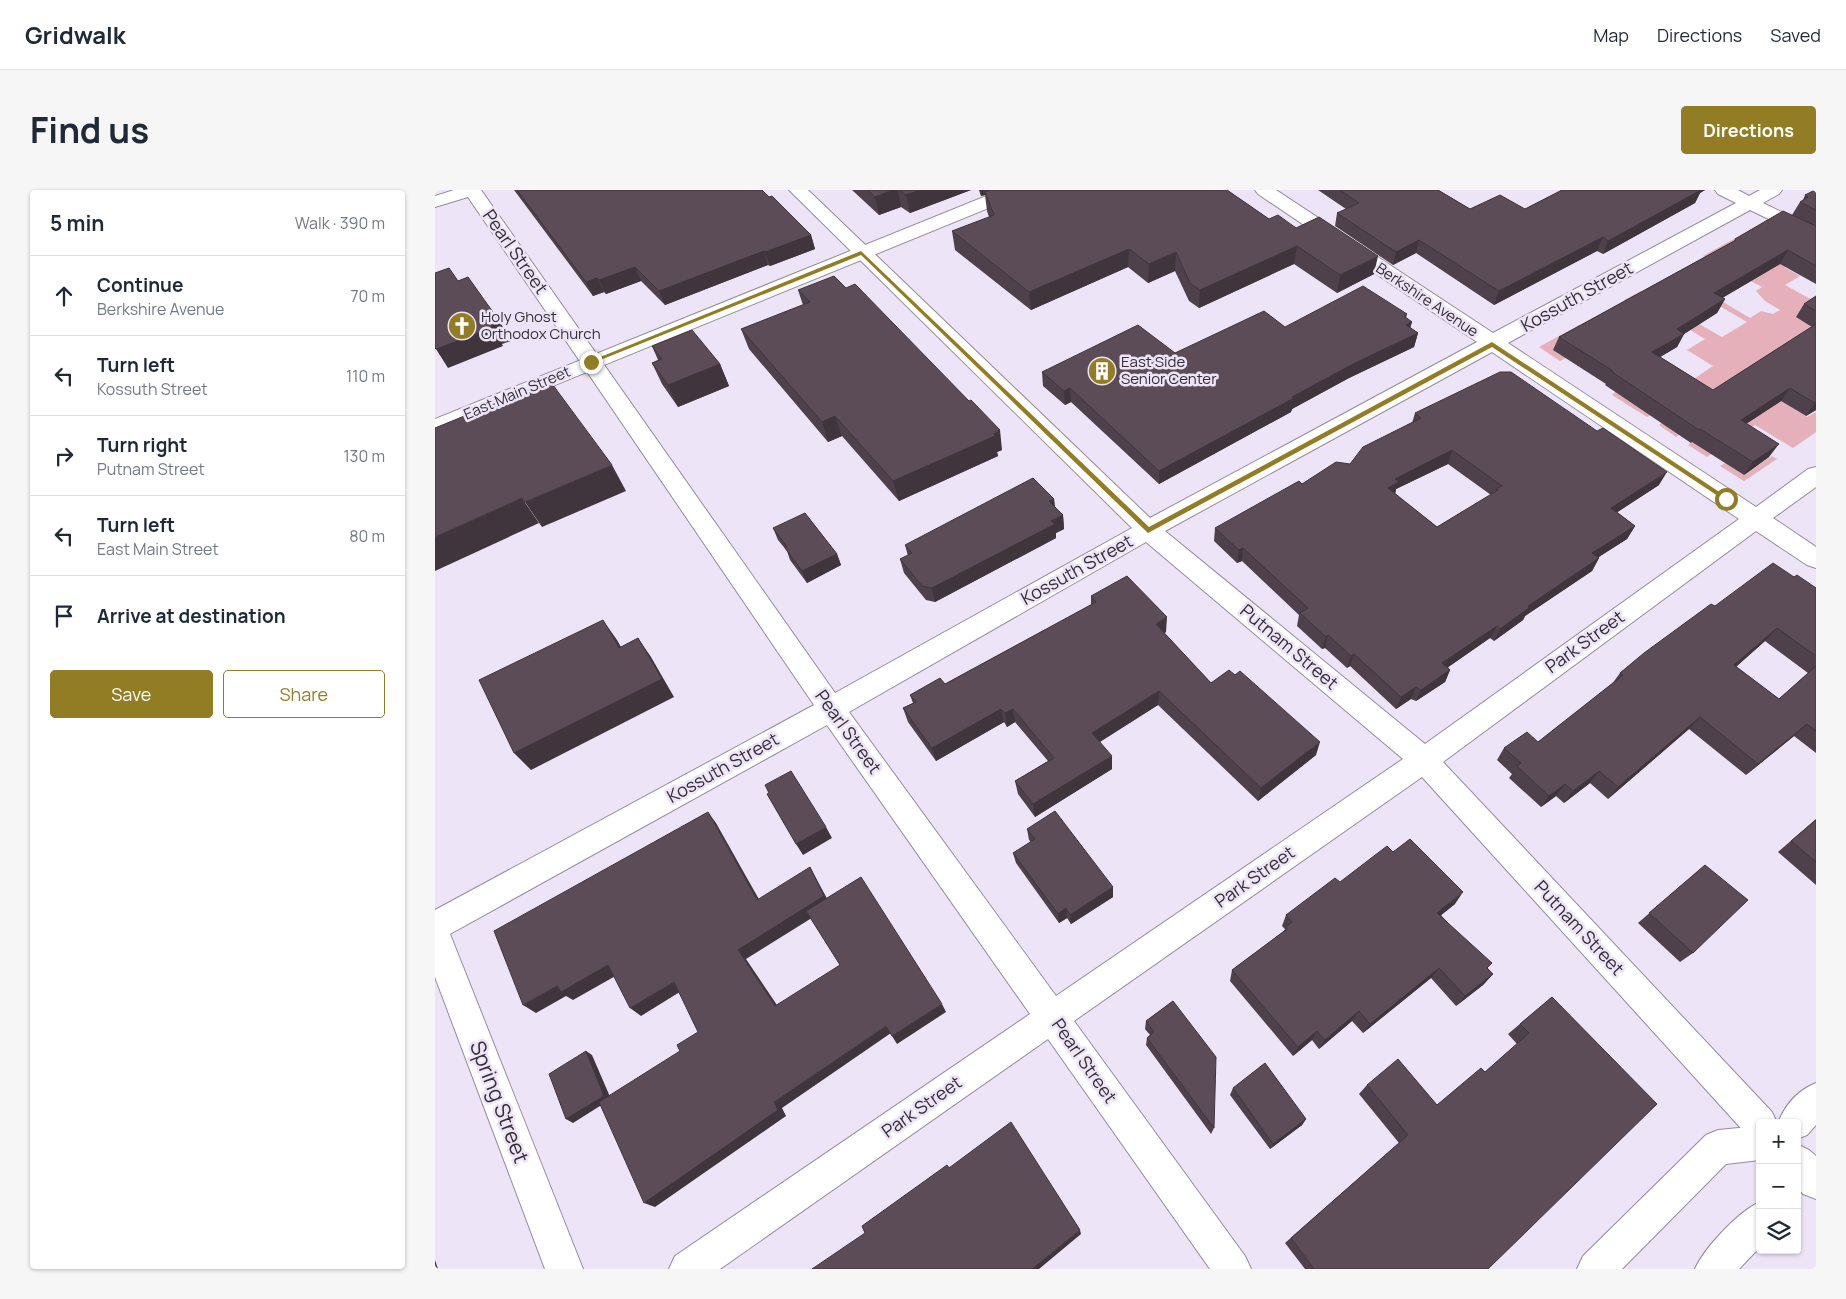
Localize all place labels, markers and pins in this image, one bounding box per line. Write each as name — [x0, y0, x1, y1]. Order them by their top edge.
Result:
place label: Holy Ghost Orthodox Church — [481, 306, 601, 344]
church icon: Holy Ghost Orthodox Church — [447, 311, 477, 341]
place label: East Side Senior Center — [1121, 351, 1217, 389]
building icon: East Side Senior Center — [1087, 356, 1117, 386]

